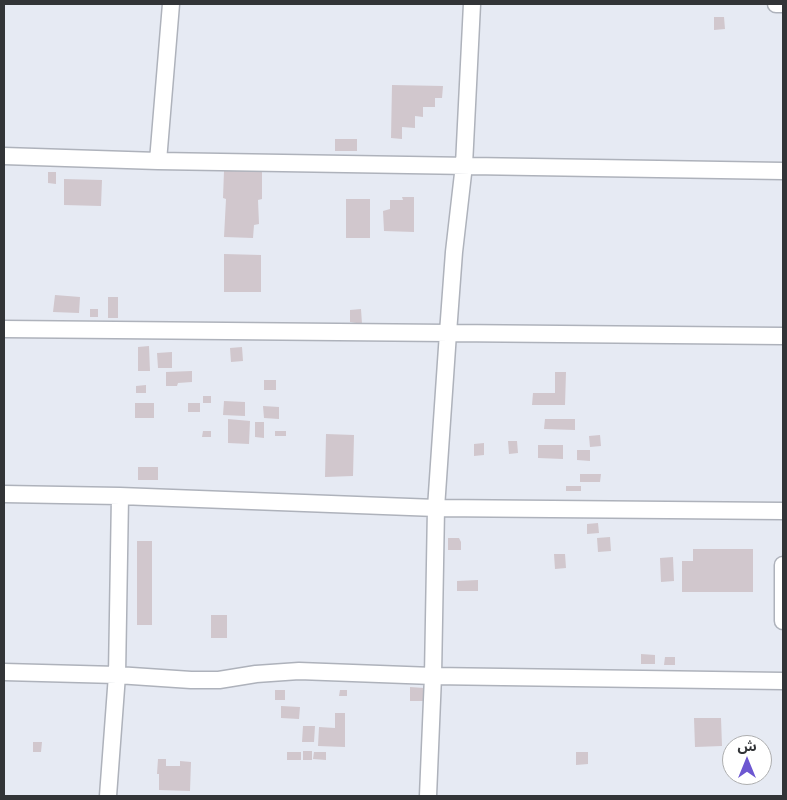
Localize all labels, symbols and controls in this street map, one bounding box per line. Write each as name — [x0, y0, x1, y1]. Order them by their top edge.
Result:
north arrow — [722, 735, 772, 785]
text: ش — [737, 738, 757, 754]

